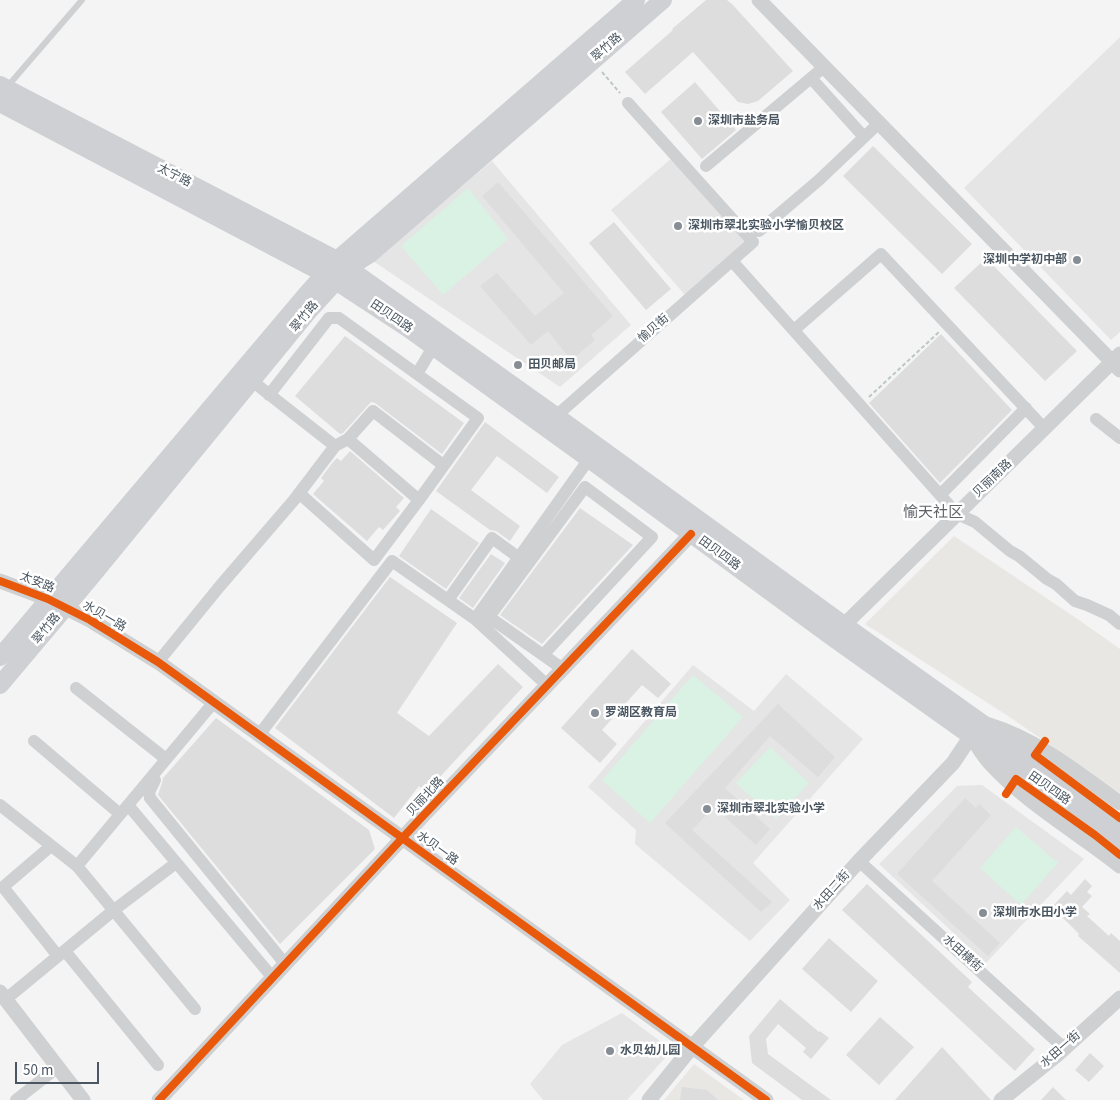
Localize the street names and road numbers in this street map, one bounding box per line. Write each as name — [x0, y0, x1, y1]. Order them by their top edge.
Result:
street label: 翠竹路 — [589, 31, 625, 65]
street label: 太宁路 — [155, 161, 193, 191]
street label: 田贝四路 — [367, 298, 415, 336]
street label: 翠竹路 — [288, 299, 322, 335]
street label: 愉贝街 — [636, 312, 672, 346]
street label: 贝丽南路 — [971, 457, 1015, 501]
street label: 田贝四路 — [695, 534, 743, 574]
street label: 太安路 — [18, 570, 56, 596]
street label: 水贝一路 — [80, 599, 128, 635]
street label: 翠竹路 — [30, 611, 64, 647]
street label: 田贝四路 — [1025, 769, 1073, 809]
street label: 贝丽北路 — [404, 775, 448, 819]
street label: 水贝一路 — [413, 829, 461, 869]
street label: 水田二街 — [811, 868, 853, 914]
street label: 水田横街 — [939, 933, 985, 975]
street label: 水田一街 — [1038, 1029, 1084, 1071]

